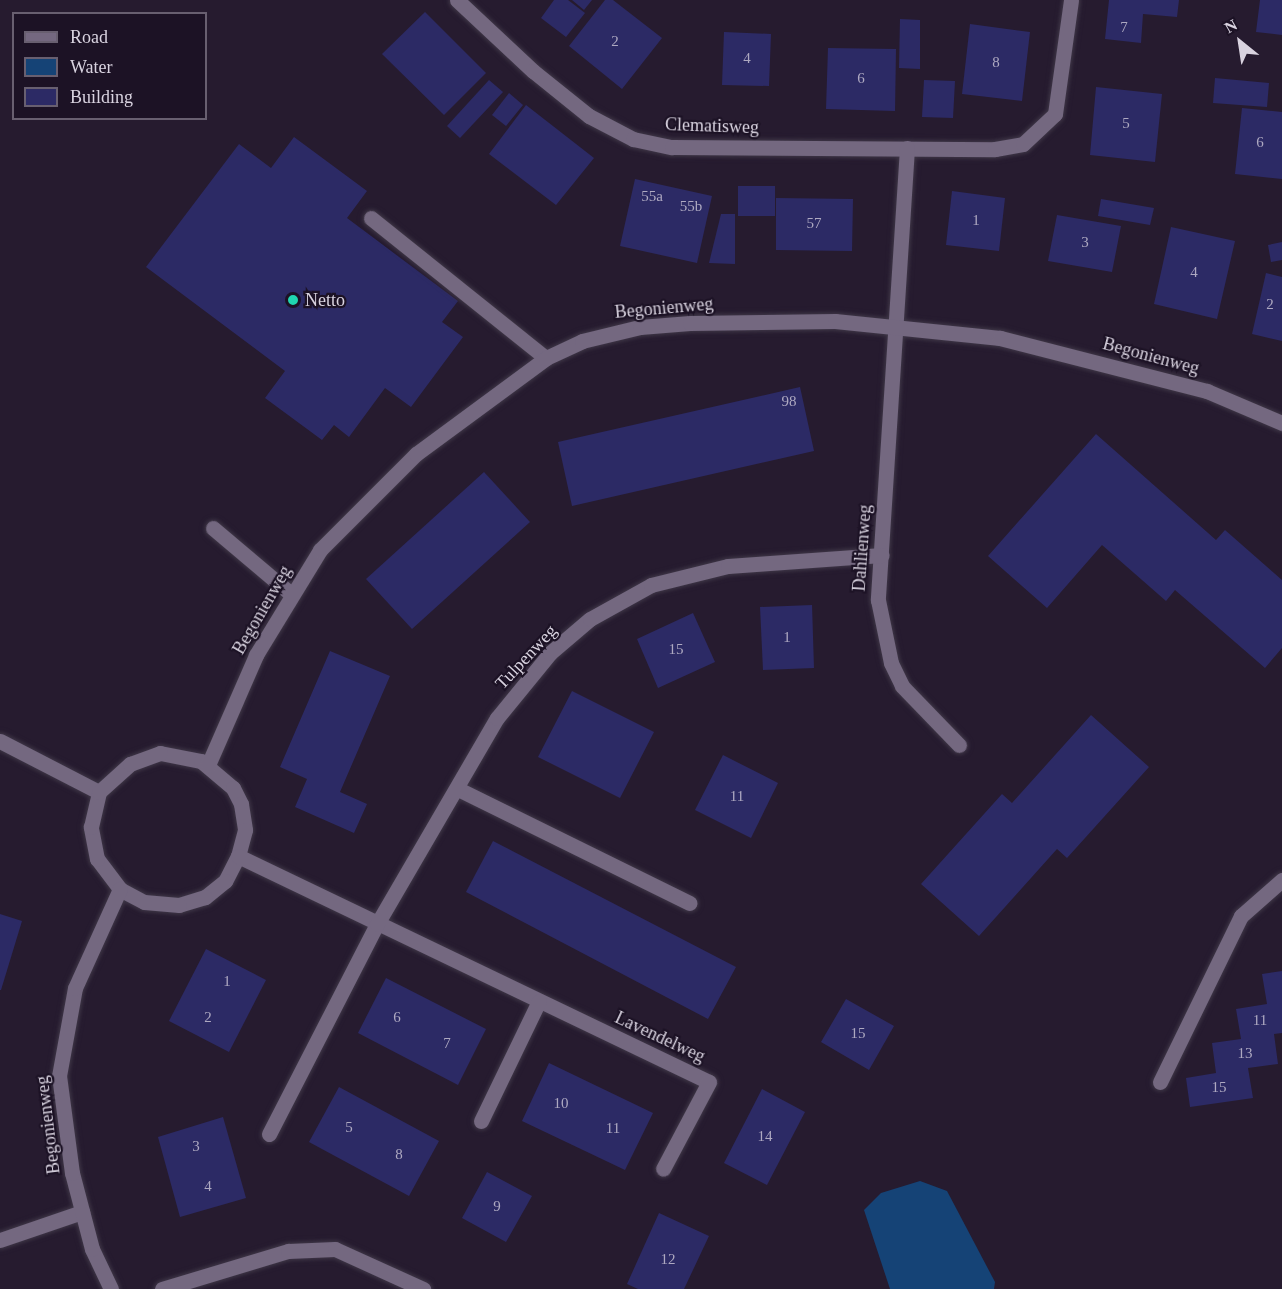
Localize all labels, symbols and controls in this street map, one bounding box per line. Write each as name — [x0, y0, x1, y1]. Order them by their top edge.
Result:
legend — [12, 12, 207, 120]
north arrow — [1210, 12, 1270, 72]
text: N — [1221, 16, 1240, 36]
house number: 7 — [1120, 19, 1128, 37]
text: Road — [70, 27, 108, 47]
house number: 2 — [611, 33, 619, 51]
house number: 4 — [743, 50, 751, 68]
house number: 8 — [992, 54, 1000, 72]
text: Water — [70, 57, 113, 77]
house number: 6 — [857, 70, 865, 88]
text: Building — [70, 87, 133, 107]
street label: Clematisweg — [665, 114, 759, 138]
house number: 5 — [1122, 115, 1130, 133]
house number: 6 — [1256, 134, 1264, 152]
house number: 55a — [641, 188, 663, 206]
house number: 55b — [680, 198, 702, 216]
house number: 1 — [972, 212, 980, 230]
house number: 57 — [806, 215, 822, 233]
house number: 3 — [1081, 234, 1089, 252]
house number: 4 — [1190, 264, 1198, 282]
place label: Netto — [305, 289, 345, 311]
marker: Netto — [286, 293, 300, 307]
street label: Begonienweg — [614, 293, 714, 323]
house number: 2 — [1266, 296, 1274, 314]
street label: Begonienweg — [1100, 333, 1202, 379]
house number: 98 — [782, 393, 796, 411]
street label: Dahlienweg — [848, 504, 876, 592]
street label: Begonienweg — [228, 562, 296, 658]
street label: Tulpenweg — [491, 620, 561, 694]
house number: 1 — [783, 629, 791, 647]
house number: 15 — [668, 641, 684, 659]
house number: 11 — [730, 788, 744, 806]
house number: 1 — [223, 973, 231, 991]
street label: Lavendelweg — [612, 1007, 708, 1067]
house number: 2 — [204, 1009, 212, 1027]
house number: 6 — [393, 1009, 401, 1027]
house number: 11 — [1253, 1012, 1267, 1030]
house number: 15 — [850, 1025, 866, 1043]
house number: 7 — [443, 1035, 451, 1053]
house number: 13 — [1238, 1045, 1252, 1063]
street label: Begonienweg — [31, 1075, 65, 1175]
house number: 15 — [1212, 1079, 1226, 1097]
house number: 10 — [554, 1095, 568, 1113]
house number: 5 — [345, 1119, 353, 1137]
house number: 11 — [606, 1120, 620, 1138]
house number: 14 — [758, 1128, 772, 1146]
house number: 3 — [192, 1138, 200, 1156]
house number: 8 — [395, 1146, 403, 1164]
house number: 4 — [204, 1178, 212, 1196]
house number: 9 — [493, 1198, 501, 1216]
house number: 12 — [660, 1251, 676, 1269]

